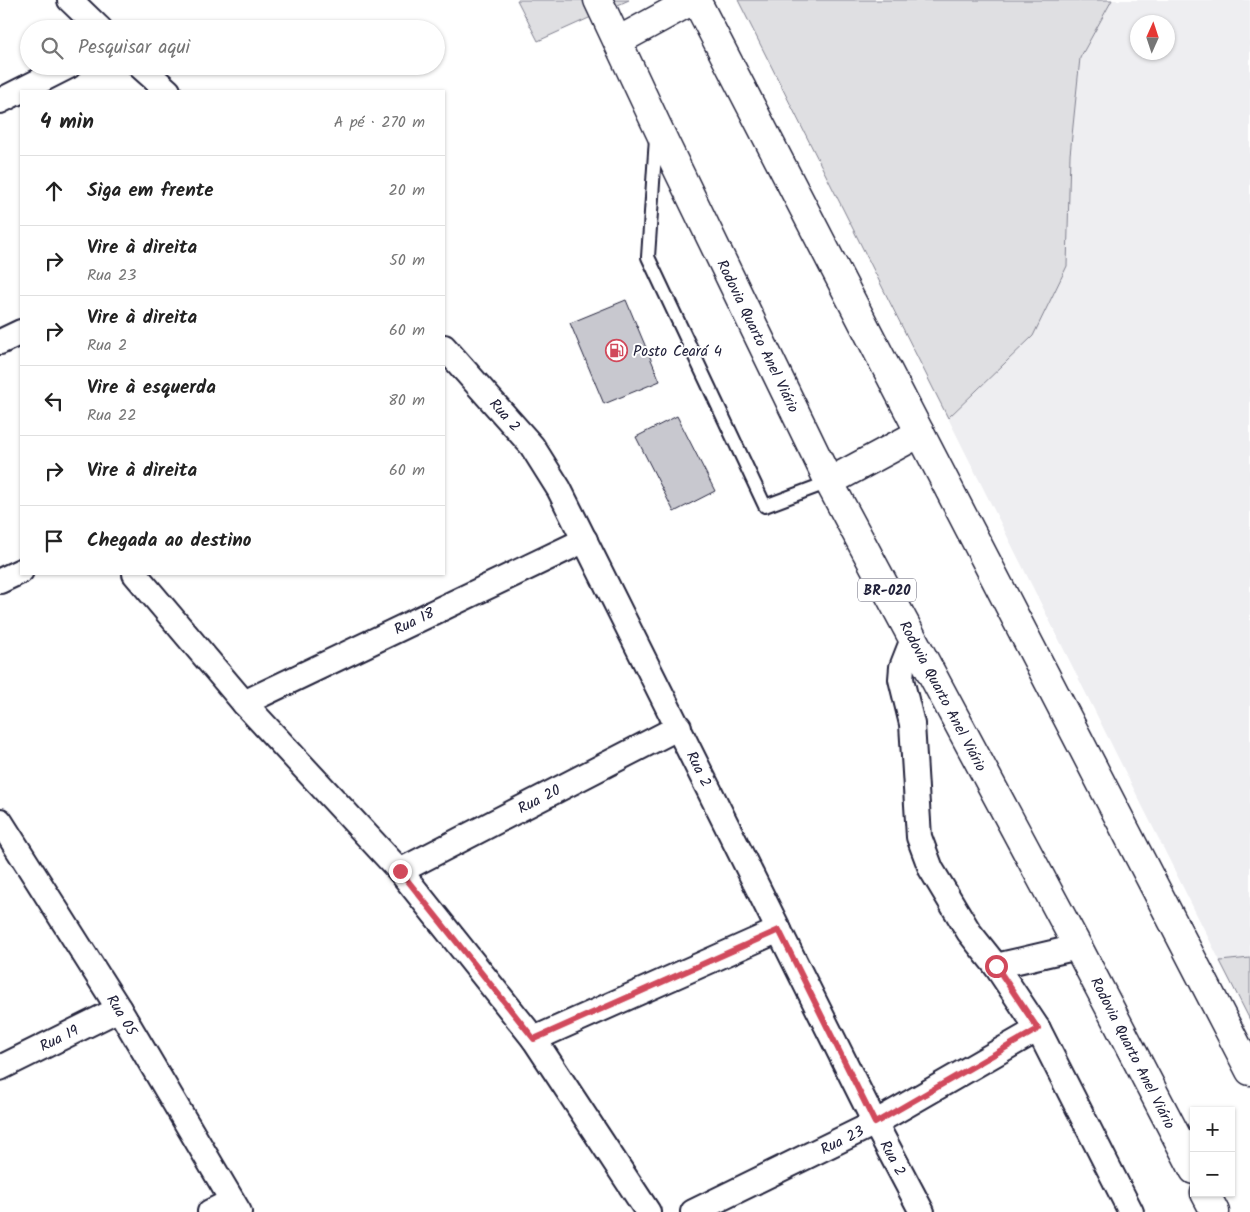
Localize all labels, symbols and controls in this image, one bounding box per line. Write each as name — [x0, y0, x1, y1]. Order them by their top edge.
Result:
north arrow — [1130, 15, 1175, 60]
search box — [20, 20, 445, 75]
text: Pesquisar aqui — [78, 33, 190, 63]
icon: search — [38, 34, 66, 62]
text: 4 min — [40, 106, 94, 139]
text: A pé · 270 m — [334, 110, 425, 135]
text: Siga em frente — [87, 176, 214, 206]
icon: ahead — [40, 177, 68, 205]
text: 20 m — [389, 178, 425, 203]
text: Vire à direita — [87, 233, 197, 263]
icon: right — [40, 247, 68, 275]
text: 50 m — [389, 248, 425, 273]
street label: Rodovia Quarto Anel Viário — [710, 256, 805, 417]
text: Rua 23 — [87, 263, 136, 288]
text: Vire à direita — [87, 303, 197, 333]
icon: right — [40, 317, 68, 345]
text: 60 m — [389, 318, 425, 343]
text: Rua 2 — [87, 333, 127, 358]
fuel station icon: Posto Ceará 4 — [605, 339, 629, 363]
place label: Posto Ceará 4 — [633, 340, 722, 364]
text: Vire à esquerda — [87, 373, 216, 403]
icon: left — [40, 387, 68, 415]
text: 80 m — [388, 388, 425, 413]
street label: Rua 2 — [483, 394, 526, 438]
text: Rua 22 — [87, 403, 137, 428]
text: Vire à direita — [87, 456, 197, 486]
icon: right — [40, 457, 68, 485]
text: 60 m — [389, 458, 425, 483]
text: Chegada ao destino — [87, 526, 252, 556]
icon: arrive — [40, 527, 68, 555]
road number: BR-020 — [858, 578, 916, 602]
street label: Rua 18 — [390, 601, 440, 642]
street label: Rodovia Quarto Anel Viário — [892, 617, 992, 776]
street label: Rua 2 — [679, 747, 717, 792]
street label: Rua 20 — [514, 779, 565, 821]
route end — [389, 860, 412, 883]
route start — [985, 955, 1008, 978]
street label: Rodovia Quarto Anel Viário — [1083, 973, 1181, 1134]
street label: Rua 05 — [99, 990, 143, 1042]
street label: Rua 19 — [36, 1019, 84, 1059]
map controls — [1190, 1107, 1235, 1197]
button: + — [1190, 1107, 1235, 1152]
street label: Rua 23 — [816, 1120, 869, 1162]
street label: Rua 2 — [873, 1136, 912, 1181]
button: − — [1190, 1152, 1235, 1197]

